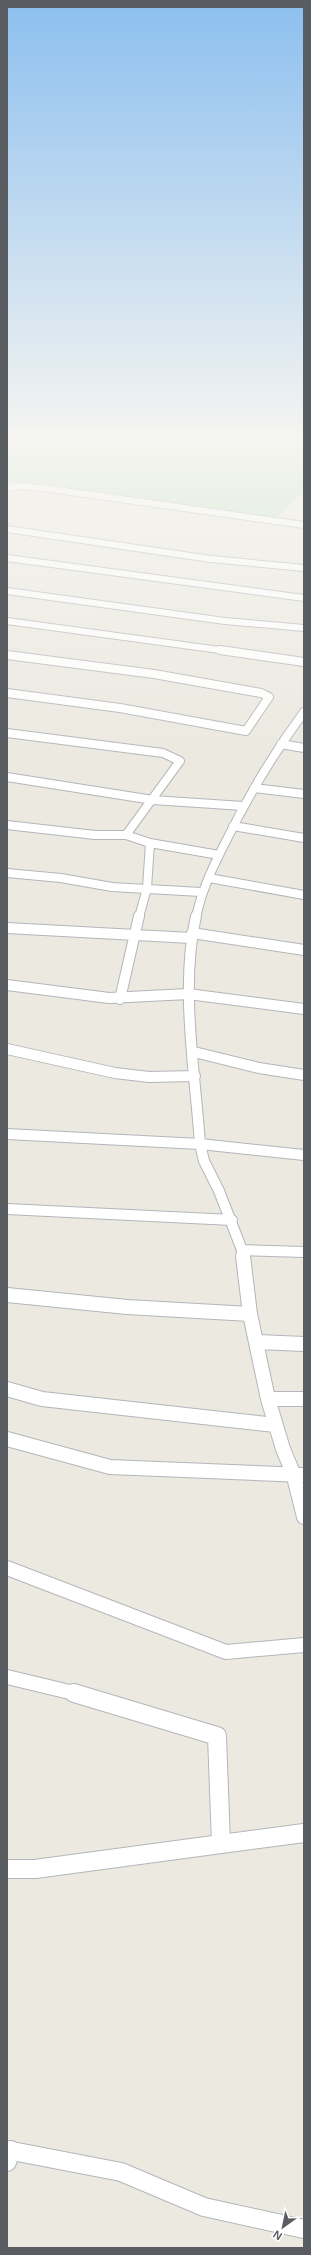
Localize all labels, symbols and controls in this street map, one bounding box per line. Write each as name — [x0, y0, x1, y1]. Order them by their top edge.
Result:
north arrow — [263, 2207, 303, 2247]
text: N — [271, 2228, 284, 2243]

